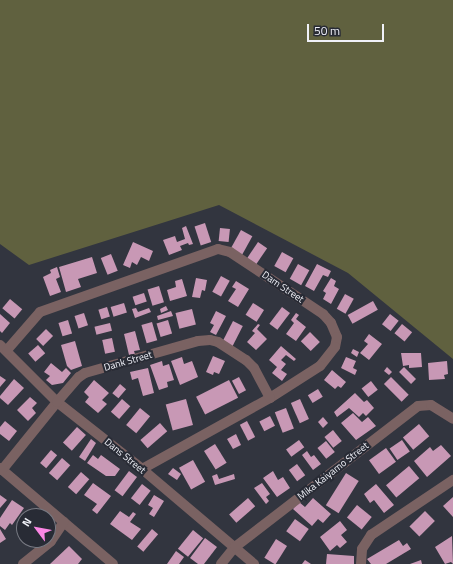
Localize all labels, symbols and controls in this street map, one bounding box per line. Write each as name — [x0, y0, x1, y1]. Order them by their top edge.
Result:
scale bar — [309, 16, 386, 42]
text: 50 m — [314, 21, 340, 40]
street label: Dam Street — [260, 269, 306, 305]
street label: Dank Street — [103, 348, 153, 374]
street label: Dans Street — [102, 436, 148, 476]
street label: Mika Kaiyamo Street — [295, 440, 371, 502]
north arrow — [16, 508, 56, 548]
text: N — [18, 515, 35, 530]

